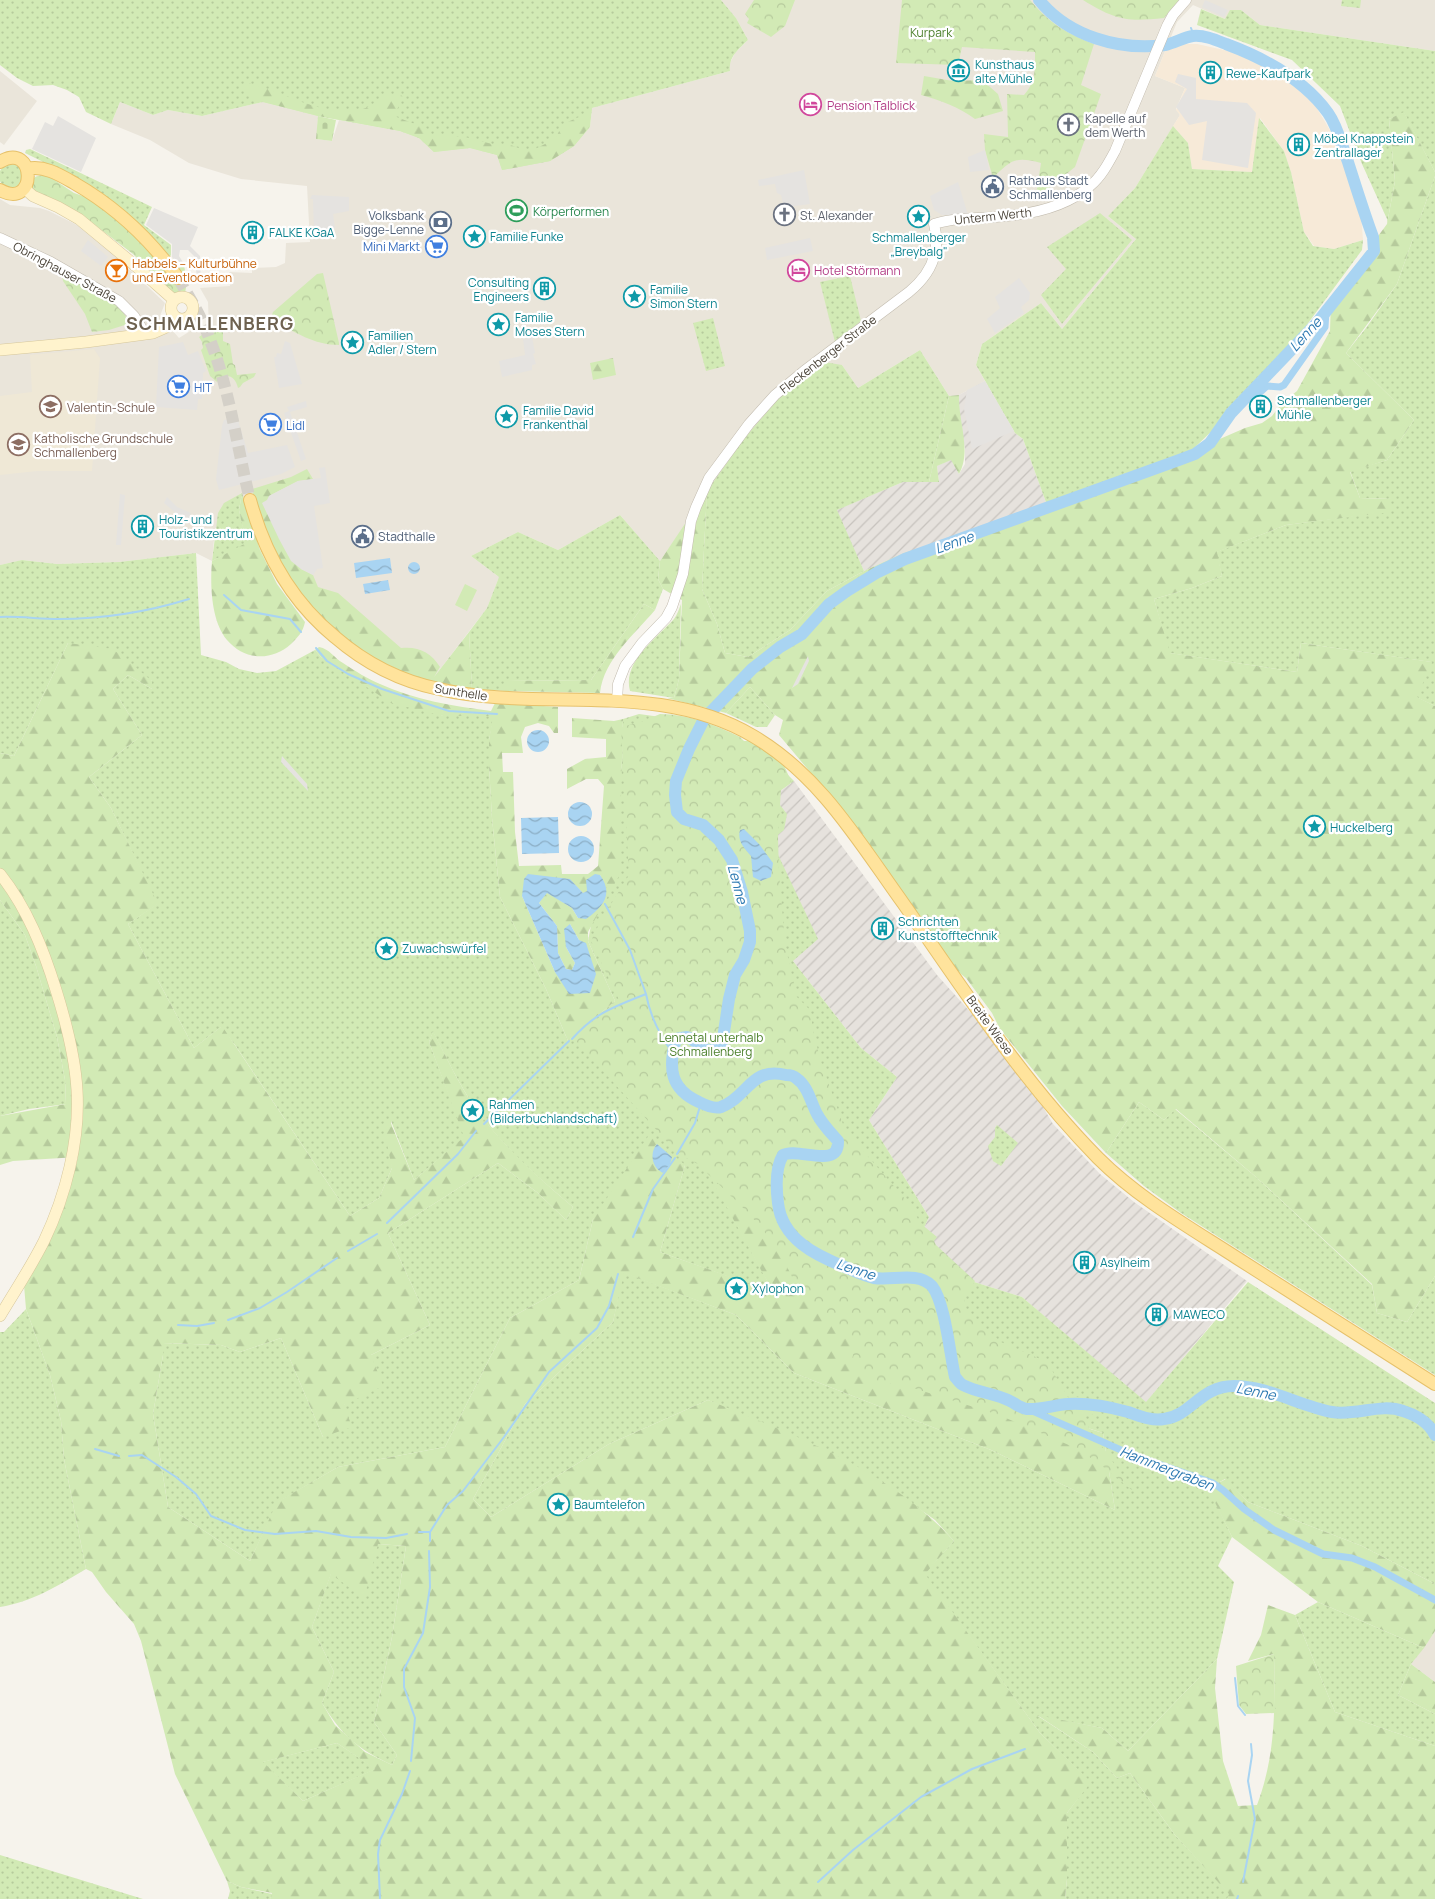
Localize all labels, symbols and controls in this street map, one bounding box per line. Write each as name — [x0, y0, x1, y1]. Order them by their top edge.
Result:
park label: Kurpark — [910, 24, 953, 41]
place label: Kunsthaus alte Mühle — [975, 56, 1034, 87]
museum icon: Kunsthaus alte Mühle — [947, 59, 971, 83]
building icon: Rewe-Kaufpark — [1198, 61, 1222, 85]
place label: Rewe-Kaufpark — [1226, 65, 1312, 82]
hotel icon: Pension Talblick — [799, 93, 823, 117]
place label: Pension Talblick — [827, 97, 916, 114]
place label: Kapelle auf dem Werth — [1085, 110, 1147, 141]
church icon: Kapelle auf dem Werth — [1057, 113, 1081, 137]
place label: Möbel Knappstein Zentrallager — [1314, 130, 1413, 161]
building icon: Möbel Knappstein Zentrallager — [1286, 133, 1310, 157]
place label: Rathaus Stadt Schmallenberg — [1009, 172, 1092, 203]
public building icon: Rathaus Stadt Schmallenberg — [981, 175, 1005, 199]
sports icon: Körperformen — [505, 199, 529, 223]
place label: Körperformen — [533, 203, 609, 220]
church icon: St. Alexander — [772, 203, 796, 227]
street label: Unterm Werth — [953, 203, 1033, 229]
place icon: Schmallenberger „Breybalg" — [907, 204, 931, 228]
place label: Volksbank Bigge-Lenne — [353, 207, 425, 238]
place label: St. Alexander — [800, 207, 874, 224]
bank icon: Volksbank Bigge-Lenne — [428, 210, 452, 234]
building icon: FALKE KGaA — [241, 220, 265, 244]
place label: FALKE KGaA — [269, 224, 335, 241]
place icon: Familie Funke — [462, 224, 486, 248]
place label: Familie Funke — [490, 228, 564, 245]
place label: Schmallenberger „Breybalg" — [872, 229, 967, 260]
supermarket icon: Mini Markt — [424, 234, 448, 258]
street label: Obringhauser Straße — [10, 237, 120, 307]
place label: Mini Markt — [363, 238, 420, 255]
place label: Habbels – Kulturbühne und Eventlocation — [132, 255, 257, 286]
bar icon: Habbels – Kulturbühne und Eventlocation — [104, 258, 128, 282]
hotel icon: Hotel Störmann — [786, 258, 810, 282]
place label: Hotel Störmann — [814, 262, 901, 279]
place label: Consulting Engineers — [468, 274, 529, 305]
building icon: Consulting Engineers — [533, 277, 557, 301]
place label: Familie Simon Stern — [650, 281, 717, 312]
place icon: Familie Simon Stern — [622, 284, 646, 308]
place label: Familie Moses Stern — [515, 309, 585, 340]
district label: SCHMALLENBERG — [126, 311, 294, 335]
street label: Fleckenberger Straße — [776, 311, 880, 397]
place icon: Familie Moses Stern — [487, 312, 511, 336]
water label: Lenne — [1285, 312, 1326, 355]
place label: Familien Adler / Stern — [368, 327, 437, 358]
place icon: Familien Adler / Stern — [340, 330, 364, 354]
supermarket icon: HIT — [166, 375, 190, 399]
place label: HIT — [194, 379, 213, 396]
place label: Schmallenberger Mühle — [1277, 392, 1372, 423]
school or university icon: Valentin-Schule — [39, 395, 63, 419]
building icon: Schmallenberger Mühle — [1249, 395, 1273, 419]
place label: Valentin-Schule — [67, 399, 155, 416]
place label: Familie David Frankenthal — [523, 402, 594, 433]
place icon: Familie David Frankenthal — [495, 405, 519, 429]
supermarket icon: Lidl — [258, 413, 282, 437]
place label: Lidl — [286, 417, 305, 434]
place label: Katholische Grundschule Schmallenberg — [34, 430, 173, 461]
school or university icon: Katholische Grundschule Schmallenberg — [6, 433, 30, 457]
place label: Holz- und Touristikzentrum — [159, 511, 253, 542]
building icon: Holz- und Touristikzentrum — [131, 514, 155, 538]
public building icon: Stadthalle — [350, 524, 374, 548]
water label: Lenne — [932, 526, 977, 558]
place label: Stadthalle — [378, 528, 435, 545]
street label: Sunthelle — [433, 679, 489, 705]
place icon: Huckelberg — [1302, 815, 1326, 839]
place label: Huckelberg — [1330, 819, 1393, 836]
water label: Lenne — [724, 862, 753, 907]
place label: Schrichten Kunststofftechnik — [898, 913, 998, 944]
building icon: Schrichten Kunststofftechnik — [870, 916, 894, 940]
place icon: Zuwachswürfel — [374, 936, 398, 960]
place label: Zuwachswürfel — [402, 940, 486, 957]
street label: Breite Wiese — [963, 992, 1017, 1058]
park label: Lennetal unterhalb Schmallenberg — [659, 1029, 763, 1060]
place label: Rahmen (Bilderbuchlandschaft) — [489, 1096, 618, 1127]
place icon: Rahmen (Bilderbuchlandschaft) — [461, 1099, 485, 1123]
building icon: Asylheim — [1072, 1250, 1096, 1274]
water label: Lenne — [834, 1254, 879, 1284]
place label: Asylheim — [1100, 1254, 1150, 1271]
place icon: Xylophon — [724, 1276, 748, 1300]
place label: Xylophon — [752, 1280, 804, 1297]
building icon: MAWECO — [1145, 1302, 1169, 1326]
place label: MAWECO — [1173, 1306, 1225, 1323]
water label: Lenne — [1235, 1378, 1278, 1404]
water label: Hammergraben — [1117, 1441, 1217, 1495]
place icon: Baumtelefon — [546, 1492, 570, 1516]
place label: Baumtelefon — [574, 1496, 645, 1513]

